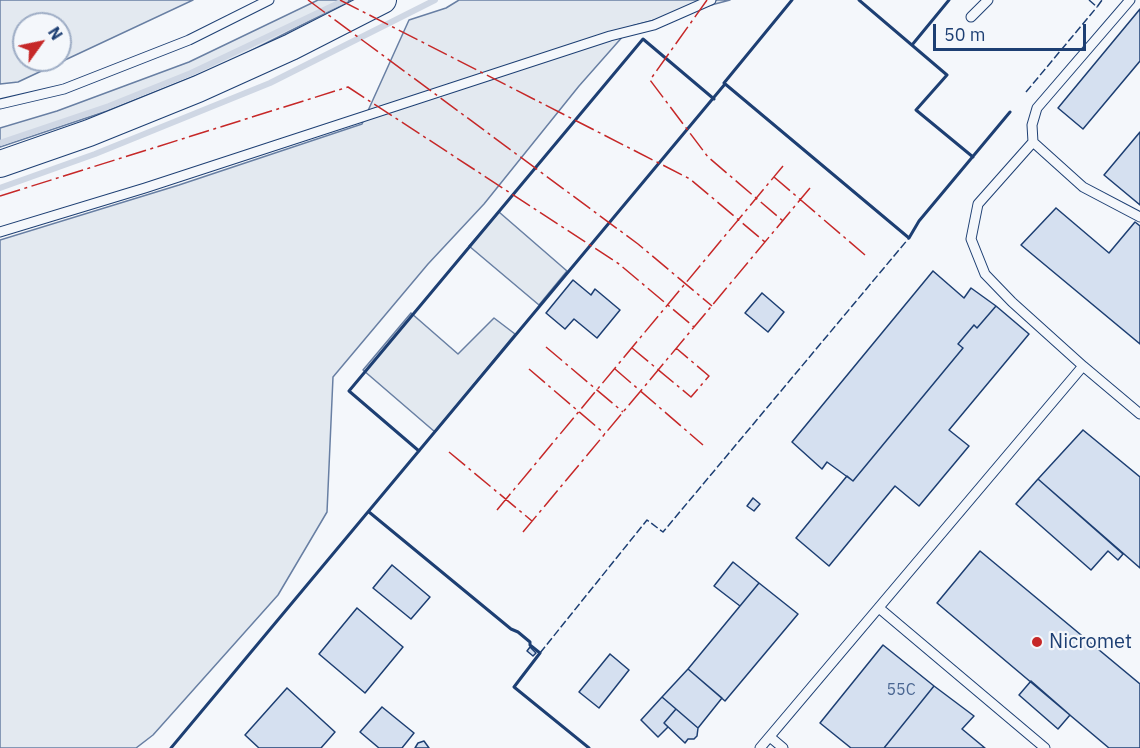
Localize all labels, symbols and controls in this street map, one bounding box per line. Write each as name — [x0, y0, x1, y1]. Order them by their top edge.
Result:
north arrow — [12, 12, 72, 72]
scale bar — [936, 12, 1089, 50]
text: N — [44, 23, 67, 44]
text: 50 m — [944, 23, 986, 46]
place label: Nicromet — [1049, 630, 1132, 654]
marker: Nicromet — [1030, 635, 1044, 649]
house number: 55C — [886, 680, 916, 700]

